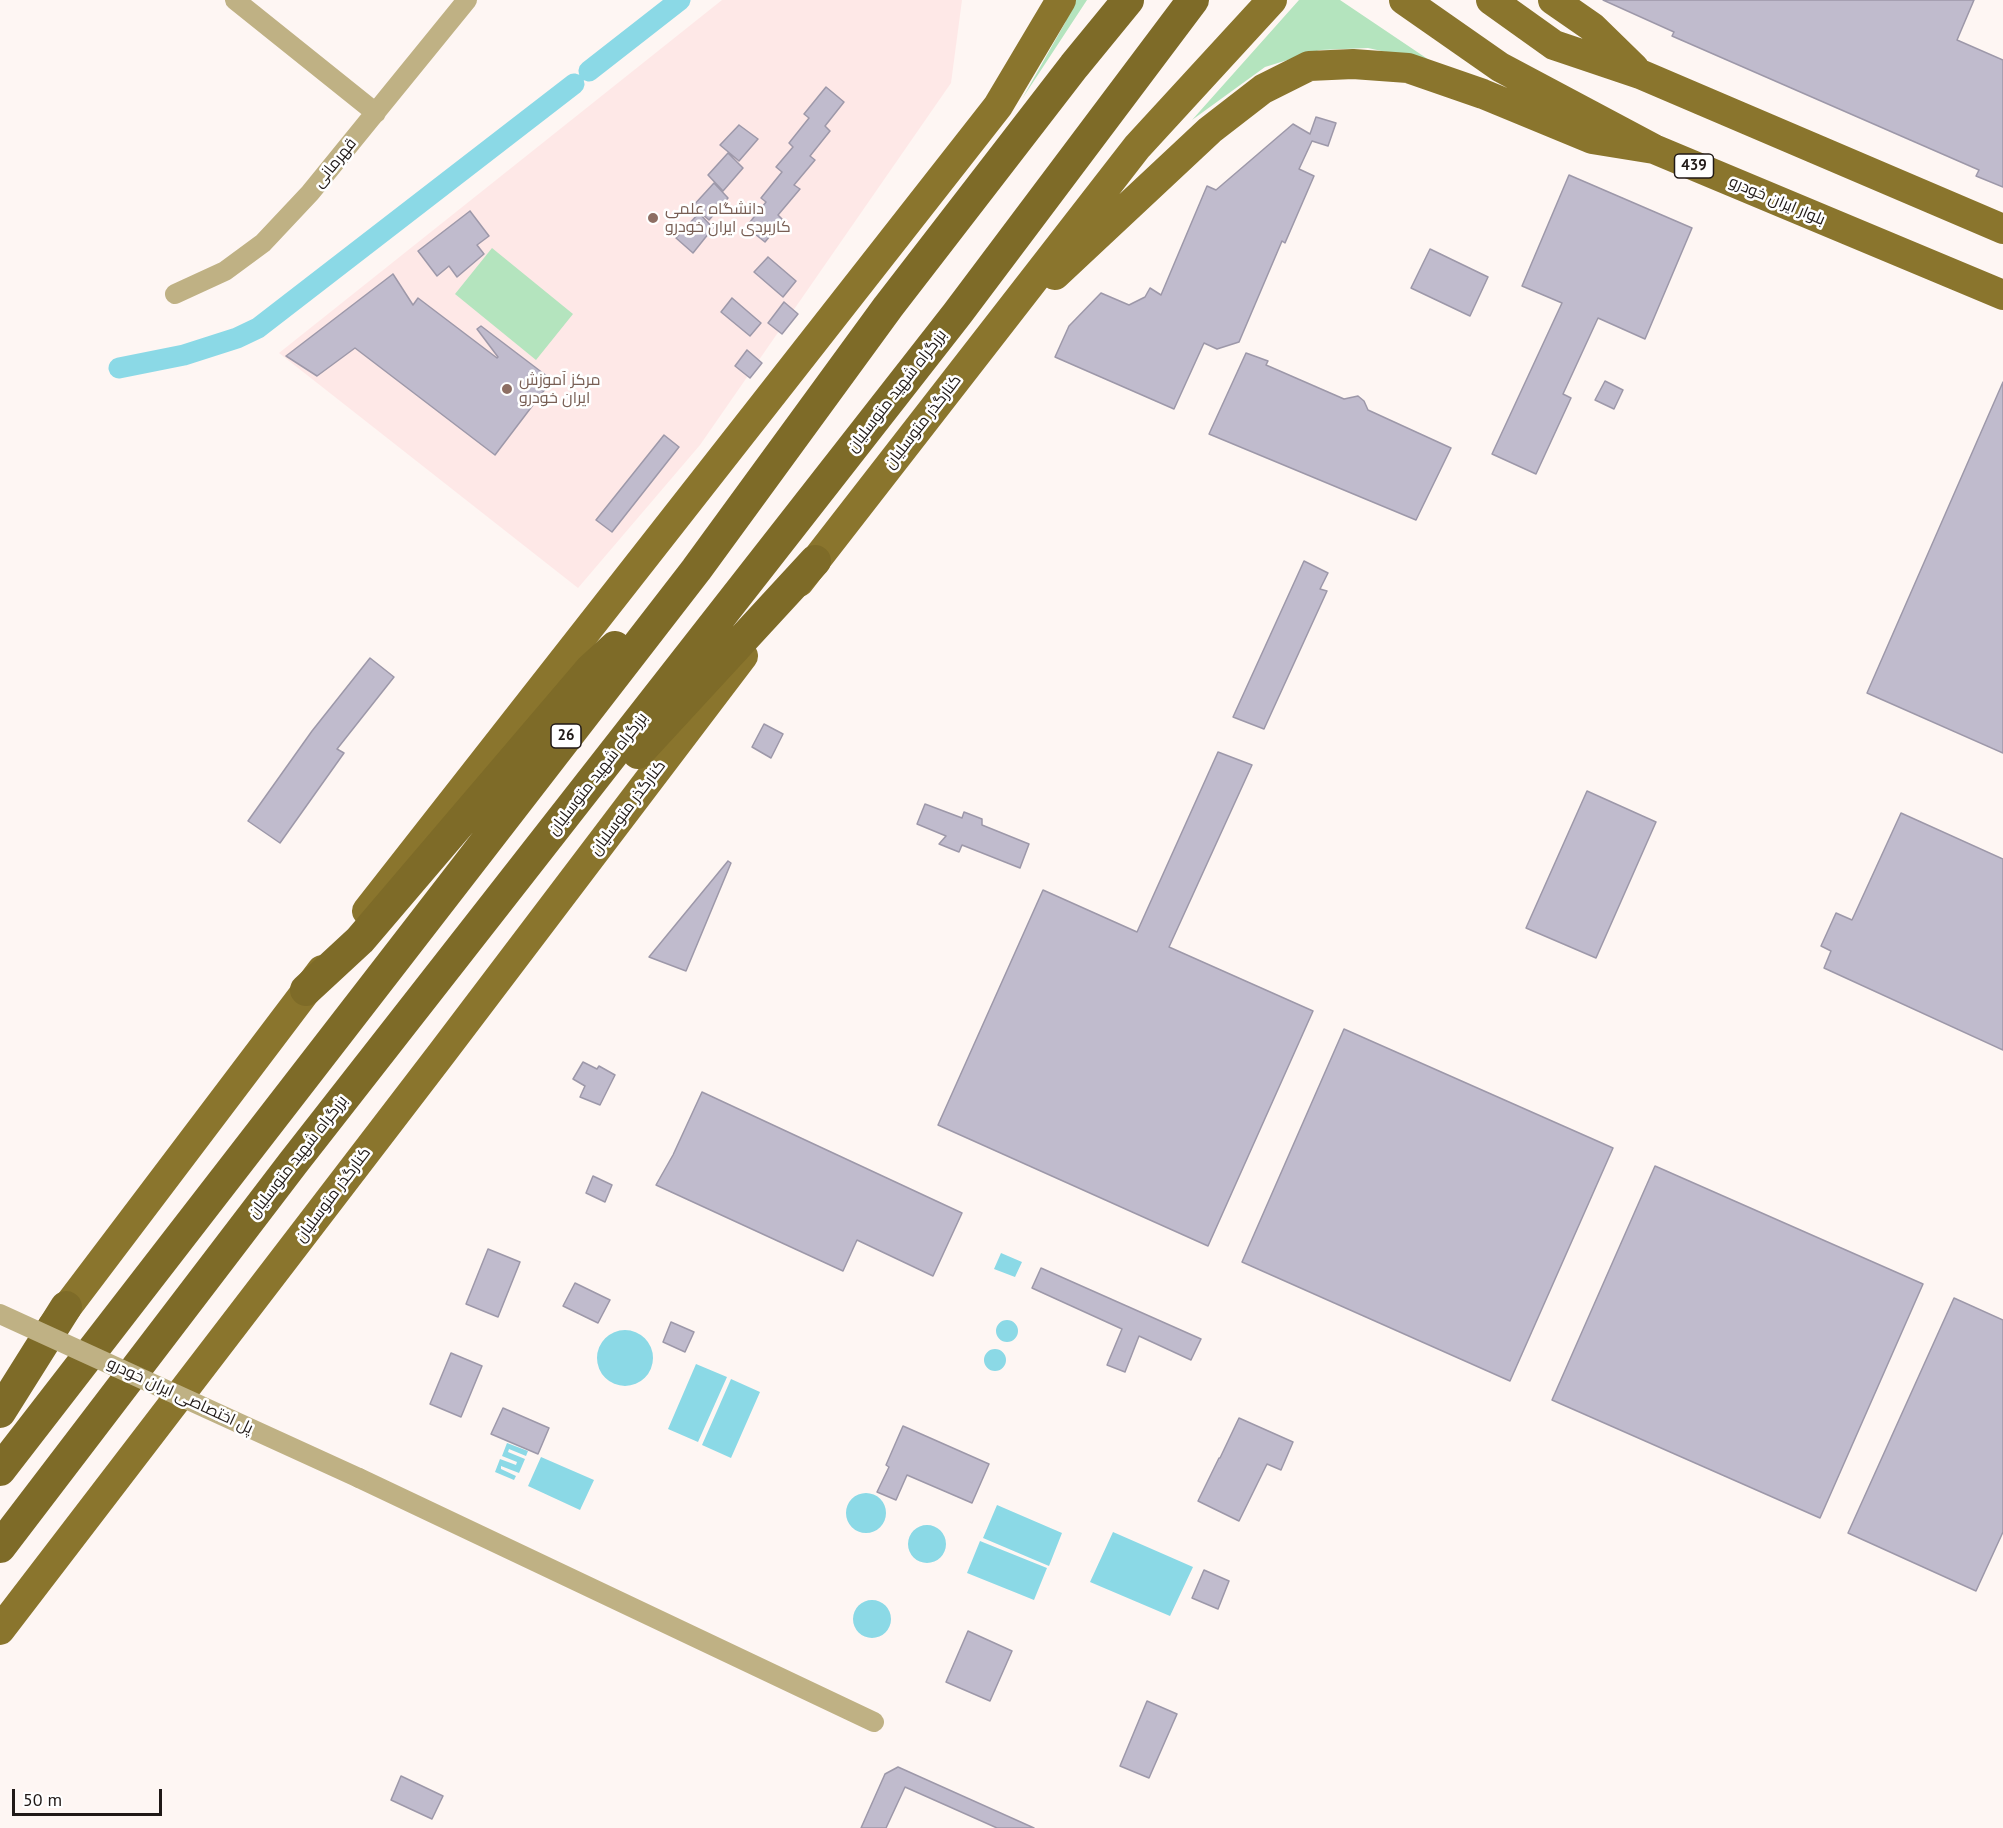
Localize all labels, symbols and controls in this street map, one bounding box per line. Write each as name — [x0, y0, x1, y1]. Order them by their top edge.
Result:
street label: قهرمانی — [309, 134, 361, 192]
road number: 439 — [1674, 154, 1714, 178]
street label: بلوار ایران خودرو — [1726, 172, 1828, 230]
place label: دانشگاه علمی کاربردی ایران خودرو — [665, 199, 791, 237]
marker: دانشگاه علمی کاربردی ایران خودرو — [646, 211, 660, 225]
street label: بزرگراه شهید متوسلیان — [843, 326, 951, 456]
place label: مرکز آموزش ایران خودرو — [519, 370, 601, 408]
street label: کنارگذر متوسلیان — [880, 371, 966, 473]
marker: مرکز آموزش ایران خودرو — [500, 382, 514, 396]
street label: بزرگراه شهید متوسلیان — [544, 709, 652, 839]
road number: 26 — [551, 724, 581, 748]
street label: کنارگذر متوسلیان — [586, 757, 670, 859]
street label: بزرگراه شهید متوسلیان — [244, 1092, 352, 1222]
street label: کنارگذر متوسلیان — [291, 1144, 375, 1246]
street label: پل اختصاصی ایران خودرو — [104, 1354, 256, 1438]
scale bar — [15, 1777, 165, 1815]
text: 50 m — [23, 1788, 62, 1811]

